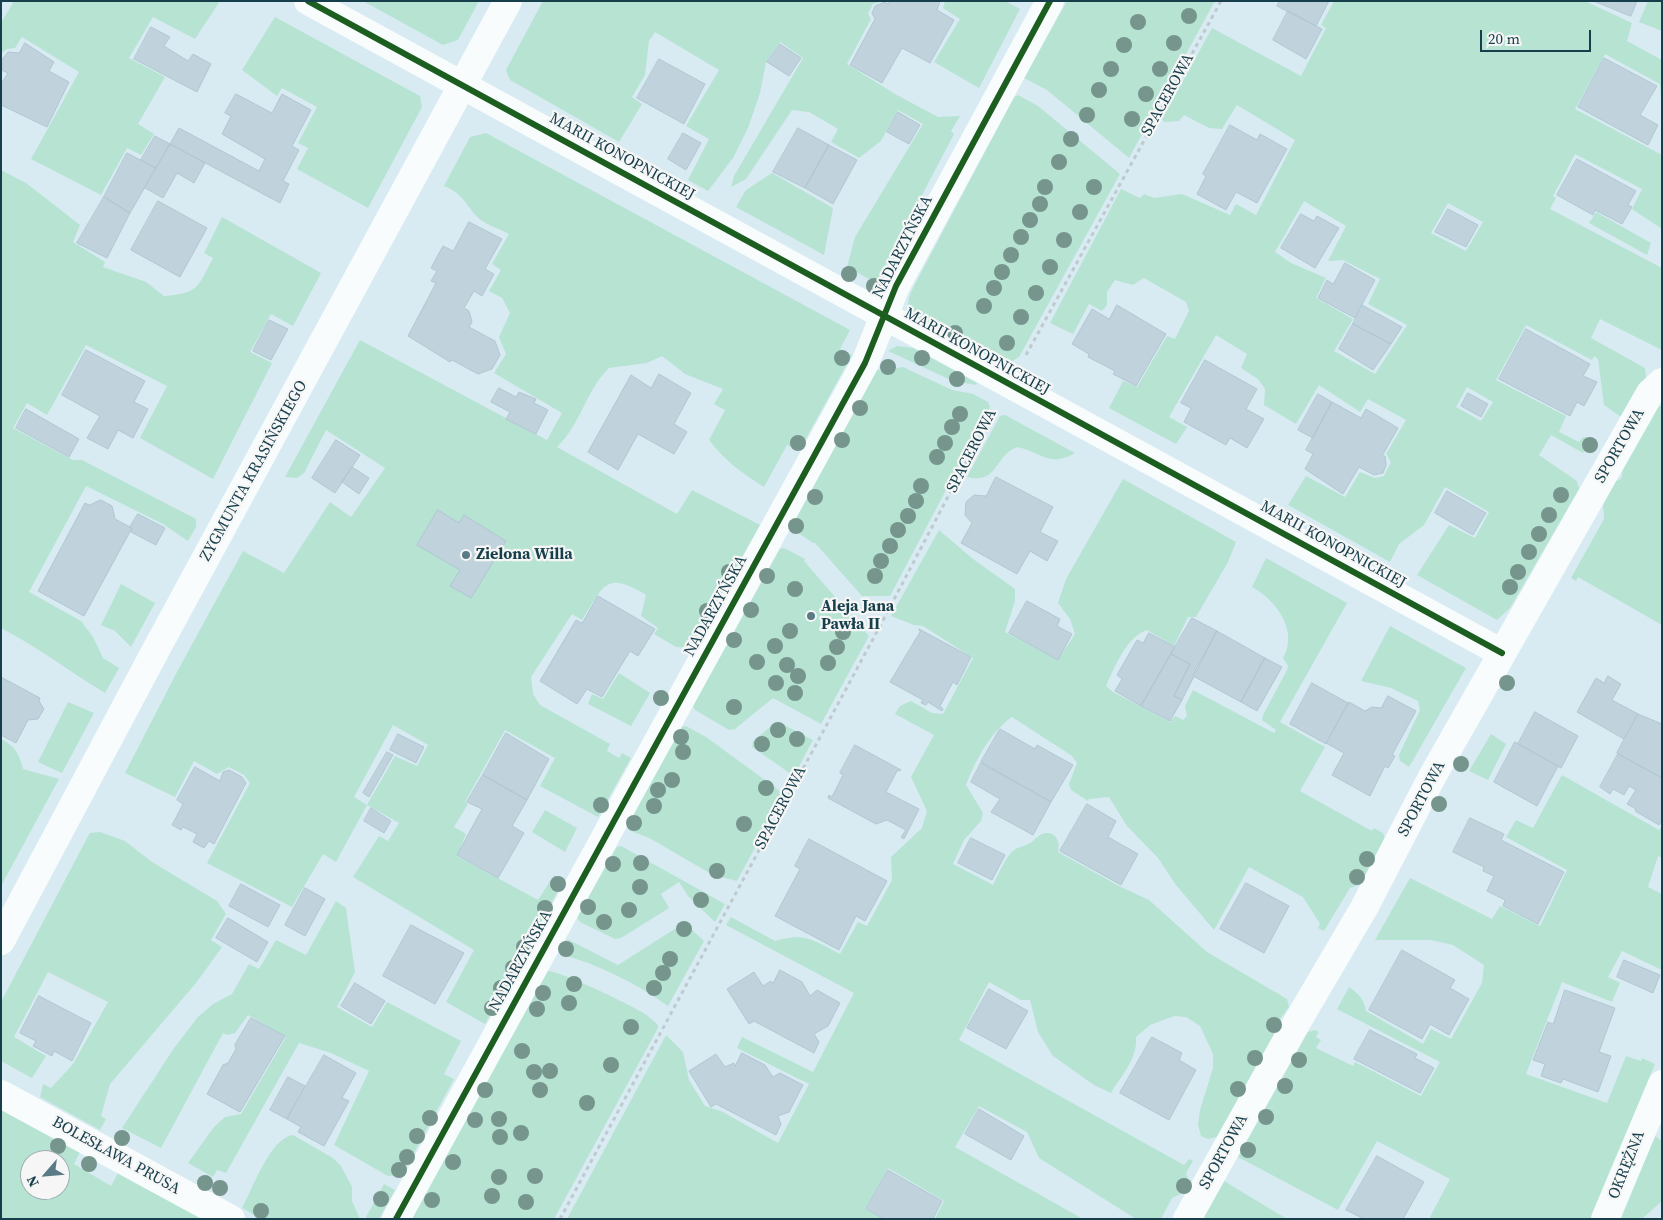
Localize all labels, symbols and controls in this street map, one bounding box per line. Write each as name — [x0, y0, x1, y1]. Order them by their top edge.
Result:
scale bar — [1483, 20, 1594, 52]
text: 20 m — [1488, 28, 1520, 49]
street label: SPACEROWA — [1137, 50, 1199, 140]
street label: MARII KONOPNICKIEJ — [546, 109, 698, 205]
street label: NADARZYŃSKA — [869, 192, 937, 302]
street label: MARII KONOPNICKIEJ — [901, 304, 1053, 400]
street label: ZYGMUNTA KRASIŃSKIEGO — [196, 377, 312, 565]
street label: SPORTOWA — [1591, 405, 1649, 487]
street label: SPACEROWA — [943, 406, 1001, 496]
street label: MARII KONOPNICKIEJ — [1257, 497, 1409, 593]
place label: Zielona Willa — [476, 545, 573, 565]
marker: Zielona Willa — [460, 549, 472, 561]
street label: NADARZYŃSKA — [680, 552, 752, 660]
place label: Aleja Jana Pawła II — [821, 597, 894, 635]
marker: Aleja Jana Pawła II — [805, 610, 817, 622]
street label: SPORTOWA — [1394, 758, 1450, 840]
street label: SPACEROWA — [751, 763, 811, 853]
street label: NADARZYŃSKA — [485, 907, 557, 1015]
street label: SPORTOWA — [1196, 1111, 1252, 1193]
street label: BOLESŁAWA PRUSA — [49, 1113, 183, 1199]
street label: OKRĘŻNA — [1605, 1128, 1649, 1202]
north arrow — [20, 1150, 70, 1200]
text: N — [21, 1172, 44, 1190]

